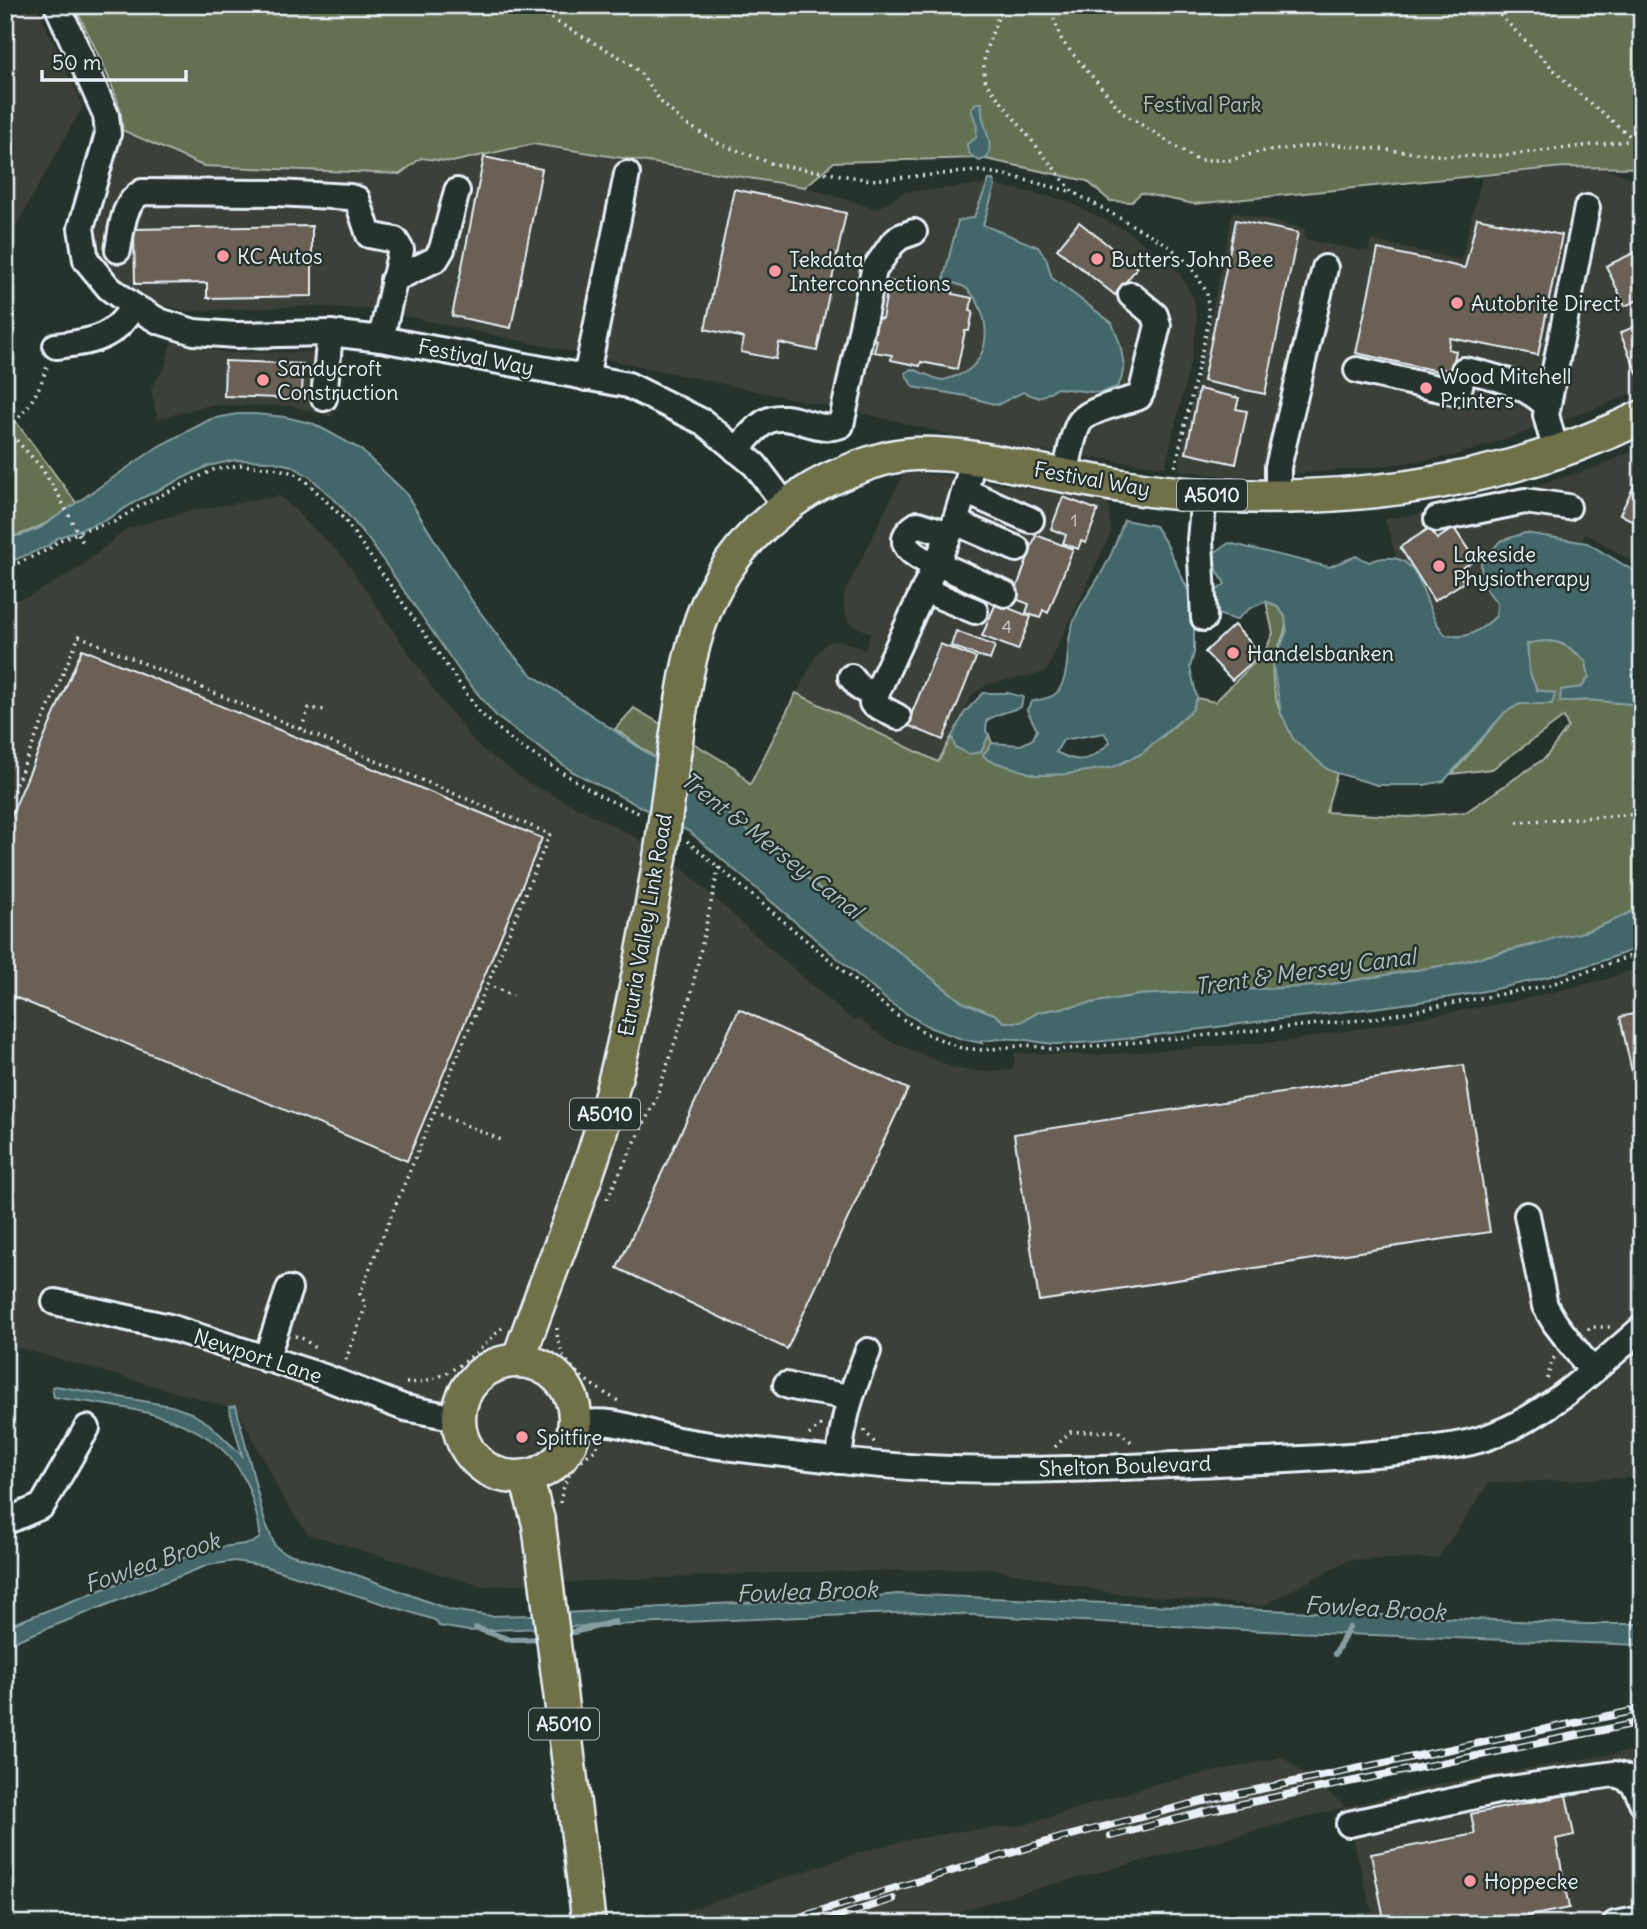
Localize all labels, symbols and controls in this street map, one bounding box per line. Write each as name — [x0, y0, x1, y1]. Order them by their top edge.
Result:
scale bar — [42, 38, 186, 82]
text: 50 m — [52, 49, 101, 76]
park label: Festival Park — [1143, 91, 1261, 118]
place label: KC Autos — [237, 243, 323, 270]
place label: Tekdata Interconnections — [789, 246, 950, 297]
place label: Butters John Bee — [1111, 246, 1273, 273]
marker: KC Autos — [215, 248, 231, 264]
marker: Butters John Bee — [1089, 251, 1105, 267]
marker: Tekdata Interconnections — [767, 263, 783, 279]
place label: Autobrite Direct — [1471, 290, 1620, 317]
marker: Autobrite Direct — [1449, 295, 1465, 311]
street label: Festival Way — [416, 333, 536, 381]
place label: Sandycroft Construction — [277, 355, 398, 406]
place label: Wood Mitchell Printers — [1440, 363, 1572, 414]
marker: Sandycroft Construction — [255, 372, 271, 388]
marker: Wood Mitchell Printers — [1418, 380, 1434, 396]
street label: Festival Way — [1032, 456, 1152, 502]
road number: A5010 — [1177, 480, 1247, 510]
house number: 1 — [1070, 509, 1078, 532]
place label: Lakeside Physiotherapy — [1453, 541, 1590, 592]
marker: Lakeside Physiotherapy — [1431, 558, 1447, 574]
house number: 4 — [1002, 615, 1012, 638]
place label: Handelsbanken — [1247, 640, 1394, 667]
marker: Handelsbanken — [1225, 645, 1241, 661]
water label: Trent & Mersey Canal — [675, 765, 871, 927]
street label: Etruria Valley Link Road — [612, 812, 678, 1038]
water label: Trent & Mersey Canal — [1193, 941, 1420, 1001]
road number: A5010 — [570, 1098, 640, 1130]
street label: Newport Lane — [190, 1323, 326, 1389]
place label: Spitfire — [536, 1424, 602, 1451]
marker: Spitfire — [514, 1429, 530, 1445]
street label: Shelton Boulevard — [1038, 1449, 1212, 1483]
water label: Fowlea Brook — [81, 1525, 225, 1599]
water label: Fowlea Brook — [736, 1574, 879, 1608]
water label: Fowlea Brook — [1304, 1590, 1447, 1626]
road number: A5010 — [529, 1708, 599, 1740]
place label: Hoppecke — [1484, 1868, 1579, 1895]
marker: Hoppecke — [1462, 1873, 1478, 1889]

